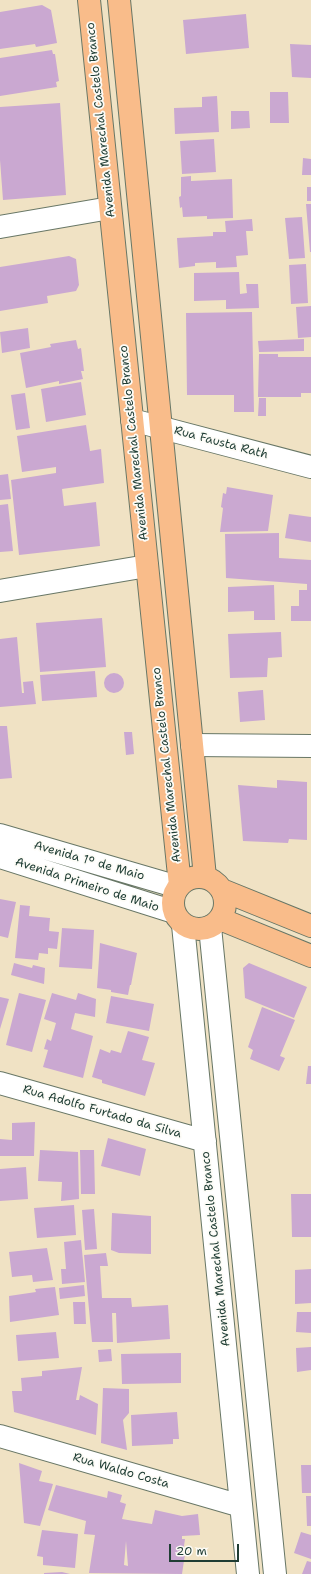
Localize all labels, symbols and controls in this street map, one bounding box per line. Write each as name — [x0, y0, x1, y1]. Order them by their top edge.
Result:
street label: Avenida Marechal Castelo Branco — [84, 22, 118, 218]
street label: Avenida Marechal Castelo Branco — [117, 345, 151, 541]
street label: Rua Fausta Rath — [172, 424, 270, 462]
street label: Avenida Marechal Castelo Branco — [150, 667, 184, 863]
street label: Avenida 1º de Maio — [32, 838, 146, 884]
street label: Avenida Primeiro de Maio — [13, 855, 161, 915]
street label: Rua Adolfo Furtado da Silva — [21, 1082, 183, 1142]
street label: Avenida Marechal Castelo Branco — [199, 1151, 233, 1347]
street label: Rua Waldo Costa — [71, 1450, 171, 1492]
scale bar — [171, 1536, 241, 1562]
text: 20 m — [176, 1543, 207, 1559]

